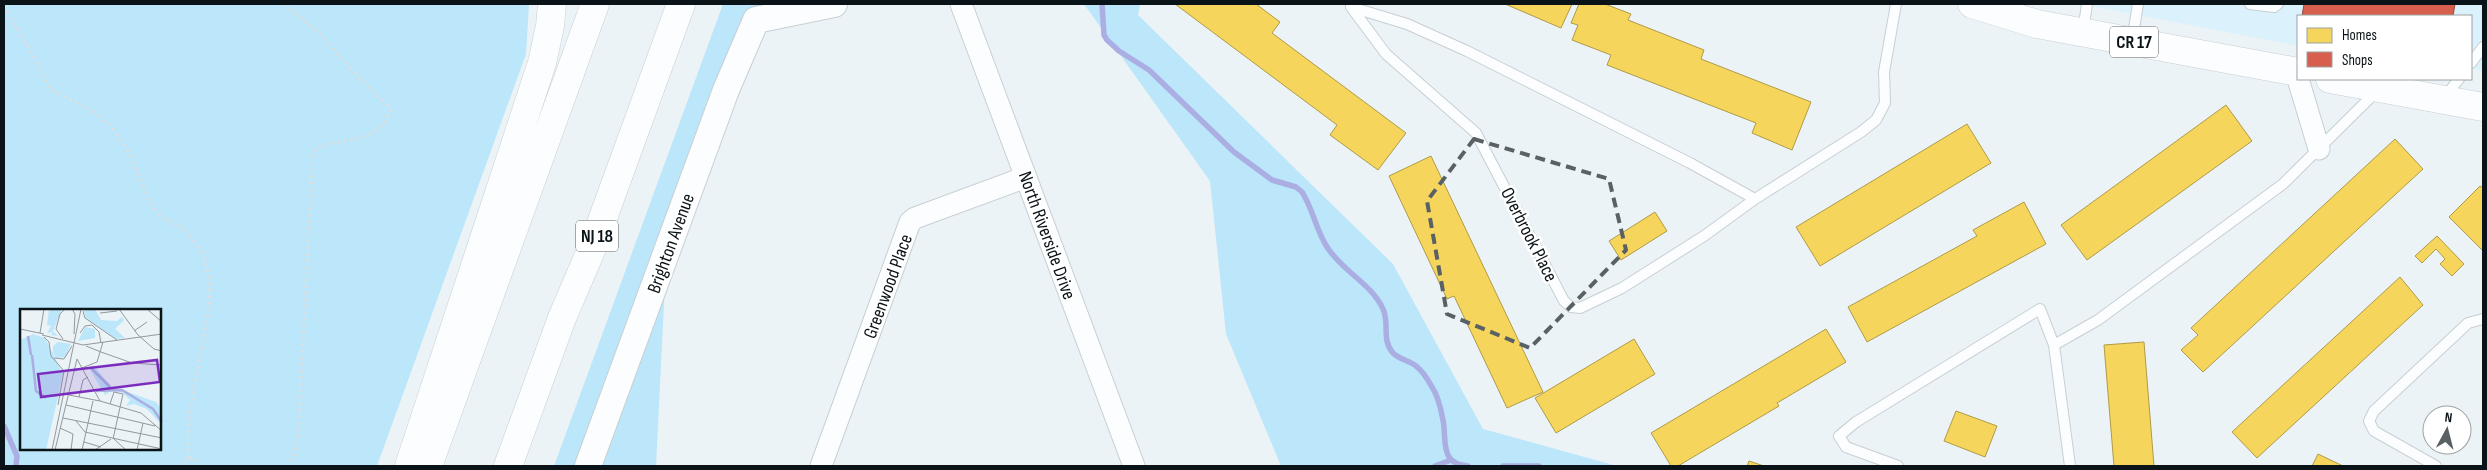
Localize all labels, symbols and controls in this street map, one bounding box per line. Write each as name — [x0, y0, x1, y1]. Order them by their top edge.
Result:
legend — [2297, 15, 2472, 80]
text: Homes — [2342, 26, 2377, 45]
road number: CR 17 — [2110, 27, 2158, 58]
text: Shops — [2342, 51, 2373, 70]
street label: North Riverside Drive — [1013, 168, 1080, 303]
street label: Overbrook Place — [1495, 184, 1562, 286]
street label: Brighton Avenue — [643, 191, 700, 297]
road number: NJ 18 — [576, 220, 618, 252]
street label: Greenwood Place — [859, 231, 918, 342]
inset map — [20, 309, 161, 450]
north arrow — [2422, 405, 2472, 455]
text: N — [2444, 409, 2453, 426]

